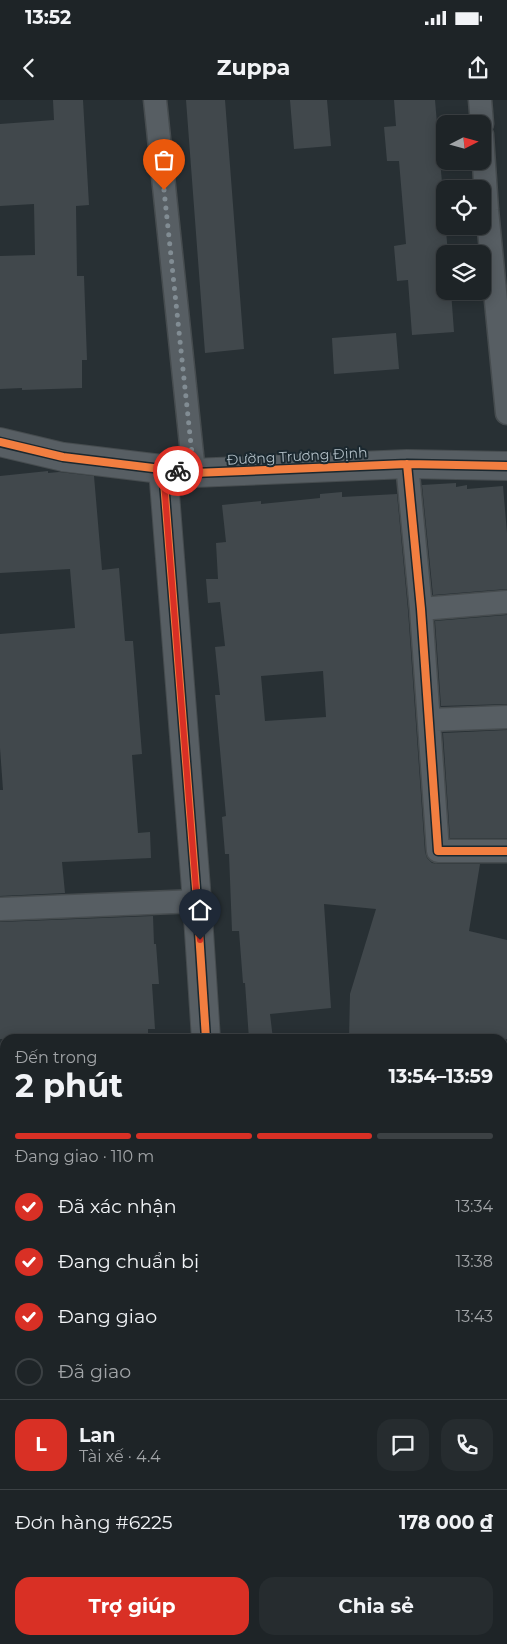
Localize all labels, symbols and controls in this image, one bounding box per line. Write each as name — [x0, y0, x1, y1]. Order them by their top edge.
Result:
text: 13:52 — [25, 6, 71, 29]
icon: back — [15, 54, 43, 82]
text: Zuppa — [217, 54, 290, 81]
icon: share — [464, 54, 492, 82]
north arrow — [436, 115, 491, 170]
map controls — [436, 115, 491, 300]
pin — [143, 139, 185, 190]
icon: bag — [150, 146, 178, 174]
button: locate — [436, 180, 491, 235]
button: layers — [436, 245, 491, 300]
street label: Đường Trương Định — [226, 443, 368, 469]
courier — [153, 446, 203, 496]
icon: bike — [164, 457, 192, 485]
pin — [179, 889, 221, 940]
icon: home — [186, 896, 214, 924]
text: Đến trong — [15, 1048, 98, 1067]
text: 13:54–13:59 — [389, 1065, 493, 1088]
text: 2 phút — [15, 1066, 123, 1105]
text: Đang giao · 110 m — [15, 1147, 154, 1166]
icon: check — [15, 1193, 43, 1221]
text: Đã xác nhận — [58, 1195, 177, 1218]
text: 13:34 — [455, 1197, 493, 1216]
icon: check — [15, 1248, 43, 1276]
text: Đang chuẩn bị — [58, 1250, 199, 1273]
text: 13:38 — [456, 1252, 493, 1271]
icon: check — [15, 1303, 43, 1331]
text: Đang giao — [58, 1305, 157, 1328]
text: 13:43 — [455, 1307, 493, 1326]
text: Đã giao — [58, 1360, 131, 1383]
button: chat — [377, 1419, 429, 1471]
button: phone — [441, 1419, 493, 1471]
text: Lan — [79, 1424, 115, 1447]
text: L — [35, 1433, 47, 1456]
text: Tài xế · 4.4 — [79, 1447, 161, 1466]
text: Đơn hàng #6225 — [15, 1511, 173, 1534]
text: 178 000 ₫ — [399, 1511, 493, 1534]
button: Trợ giúp — [15, 1577, 249, 1635]
button: Chia sẻ — [259, 1577, 493, 1635]

